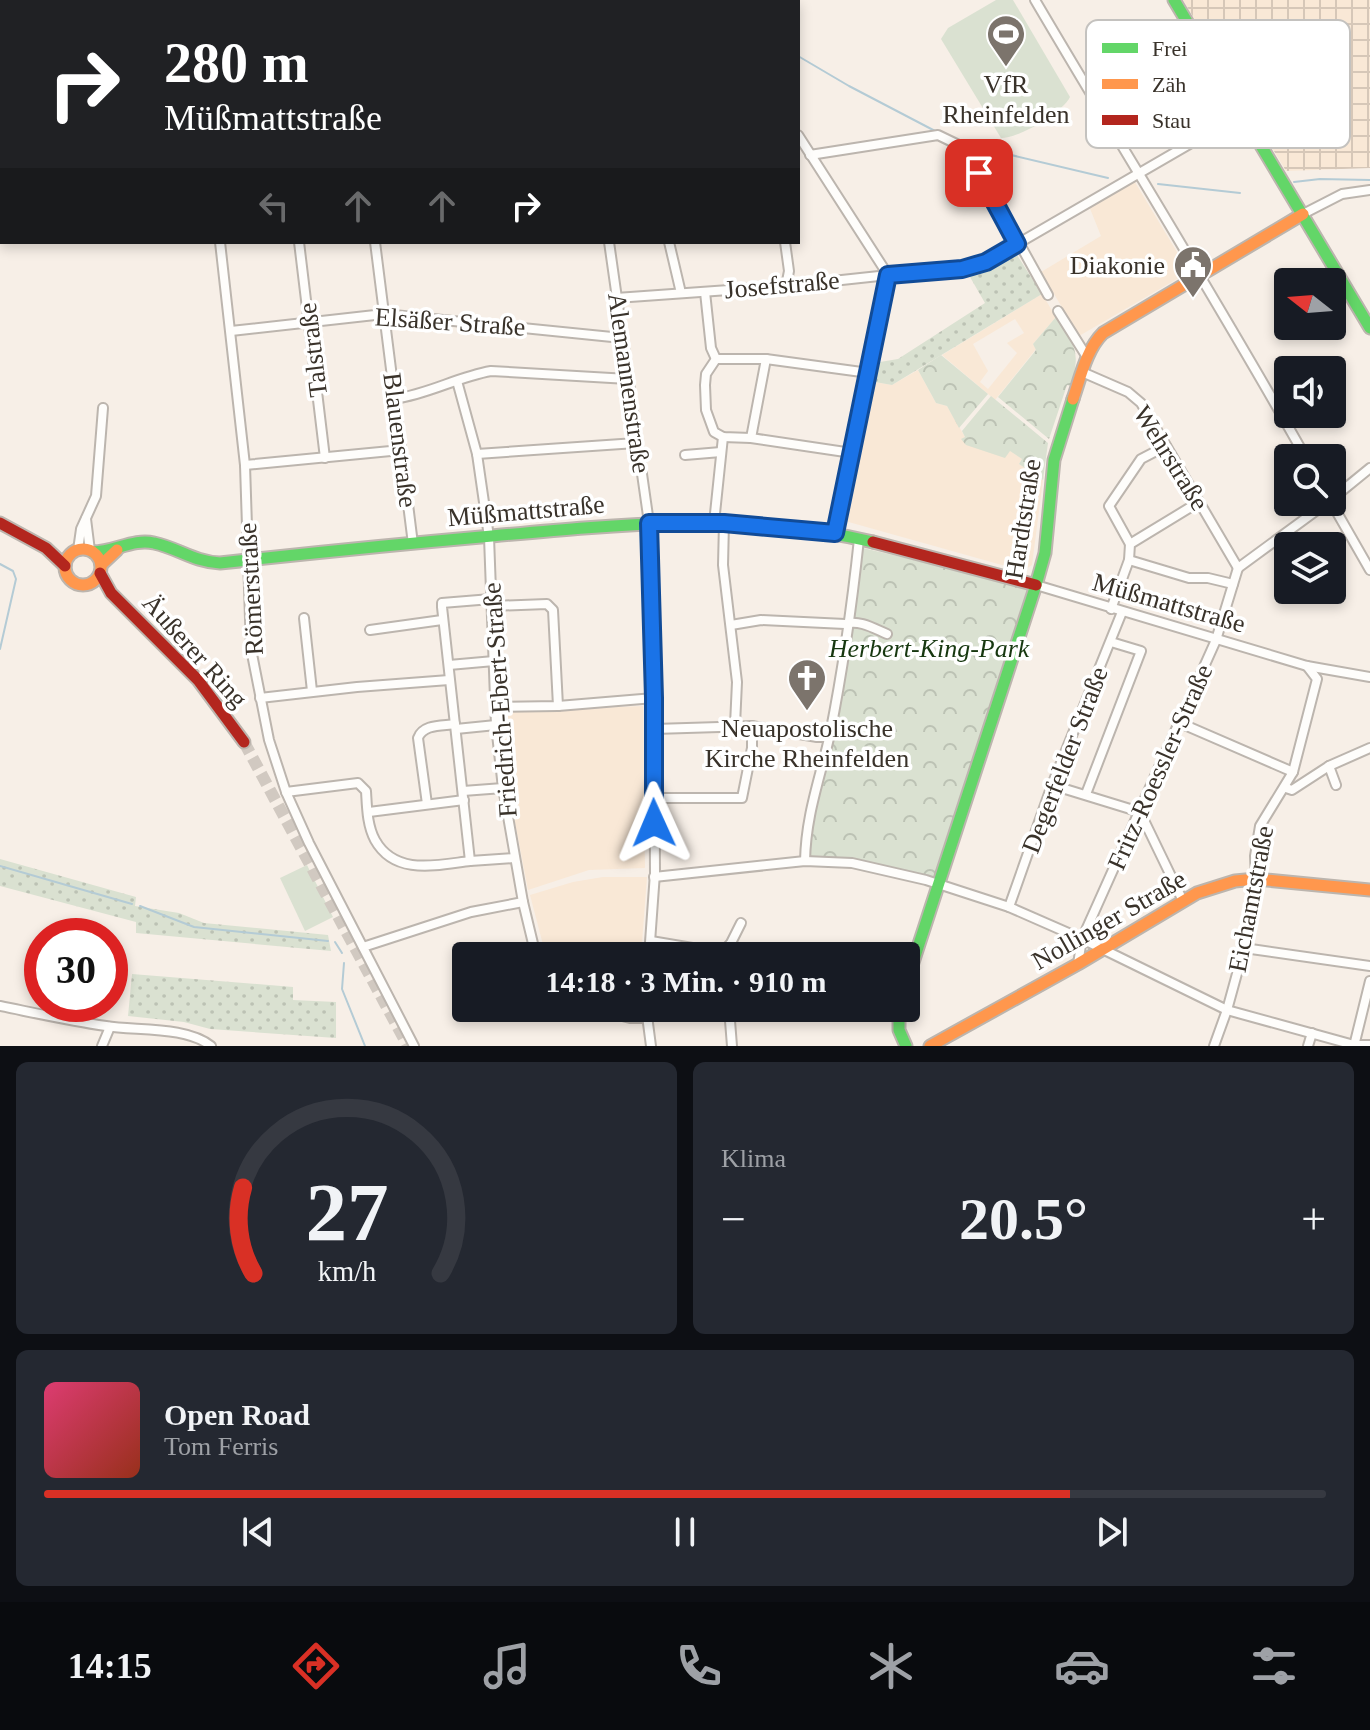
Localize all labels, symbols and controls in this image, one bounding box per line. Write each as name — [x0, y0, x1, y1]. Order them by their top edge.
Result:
sports icon: VfR Rheinfelden — [985, 13, 1027, 68]
legend — [1086, 20, 1350, 148]
icon: right — [32, 32, 136, 136]
text: 280 m — [164, 32, 309, 94]
text: Frei — [1152, 36, 1187, 61]
place label: VfR Rheinfelden — [942, 70, 1070, 129]
text: Zäh — [1152, 72, 1186, 97]
text: Müßmattstraße — [164, 98, 382, 138]
text: Stau — [1152, 108, 1191, 133]
pin — [945, 139, 1013, 207]
icon: arrive — [957, 151, 1001, 195]
icon: left — [252, 184, 296, 228]
icon: ahead — [336, 184, 380, 228]
icon: ahead — [420, 184, 464, 228]
icon: right — [504, 184, 548, 228]
public building icon: Diakonie — [1172, 244, 1214, 299]
place label: Diakonie — [1070, 251, 1165, 280]
street label: Josefstraße — [723, 266, 841, 304]
north arrow — [1274, 268, 1346, 340]
map controls — [1274, 268, 1346, 604]
street label: Alemannenstraße — [602, 291, 656, 475]
street label: Talstraße — [293, 301, 333, 399]
street label: Elsäßer Straße — [374, 302, 526, 342]
button: sound — [1274, 356, 1346, 428]
street label: Blauenstraße — [377, 371, 423, 509]
street label: Wehrstraße — [1128, 400, 1214, 516]
button: search — [1274, 444, 1346, 516]
street label: Hardtstraße — [999, 457, 1047, 581]
street label: Müßmattstraße — [446, 490, 606, 532]
street label: Römerstraße — [233, 522, 269, 656]
button: layers — [1274, 532, 1346, 604]
street label: Müßmattstraße — [1089, 567, 1249, 639]
street label: Friedrich-Ebert-Straße — [477, 582, 523, 818]
street label: Äußerer Ring — [137, 588, 253, 714]
park label: Herbert-King-Park — [828, 634, 1030, 663]
church icon: Neuapostolische Kirche Rheinfelden — [786, 657, 828, 712]
street label: Fritz-Roessler-Straße — [1102, 660, 1218, 874]
street label: Degerfelder Straße — [1016, 663, 1114, 857]
place label: Neuapostolische Kirche Rheinfelden — [705, 714, 909, 773]
position arrow — [612, 781, 696, 865]
street label: Eichamtstraße — [1223, 823, 1279, 975]
street label: Nollinger Straße — [1027, 864, 1191, 976]
speed limit sign: 30 — [24, 918, 128, 1022]
text: 14:18 · 3 Min. · 910 m — [546, 965, 826, 998]
text: Klima — [721, 1144, 786, 1173]
text: 27 — [305, 1166, 388, 1258]
text: 20.5° — [959, 1186, 1088, 1252]
text: − — [721, 1195, 746, 1244]
text: + — [1301, 1195, 1326, 1244]
text: km/h — [317, 1256, 376, 1287]
text: Open Road — [164, 1398, 310, 1431]
text: Tom Ferris — [164, 1432, 278, 1461]
icon: previous — [236, 1510, 280, 1554]
icon: pause — [663, 1510, 707, 1554]
icon: next — [1090, 1510, 1134, 1554]
icon: directions — [288, 1638, 344, 1694]
icon: music — [479, 1638, 535, 1694]
icon: phone — [671, 1638, 727, 1694]
icon: climate — [863, 1638, 919, 1694]
icon: car — [1054, 1638, 1110, 1694]
icon: filters — [1246, 1638, 1302, 1694]
text: 14:15 — [68, 1646, 152, 1686]

